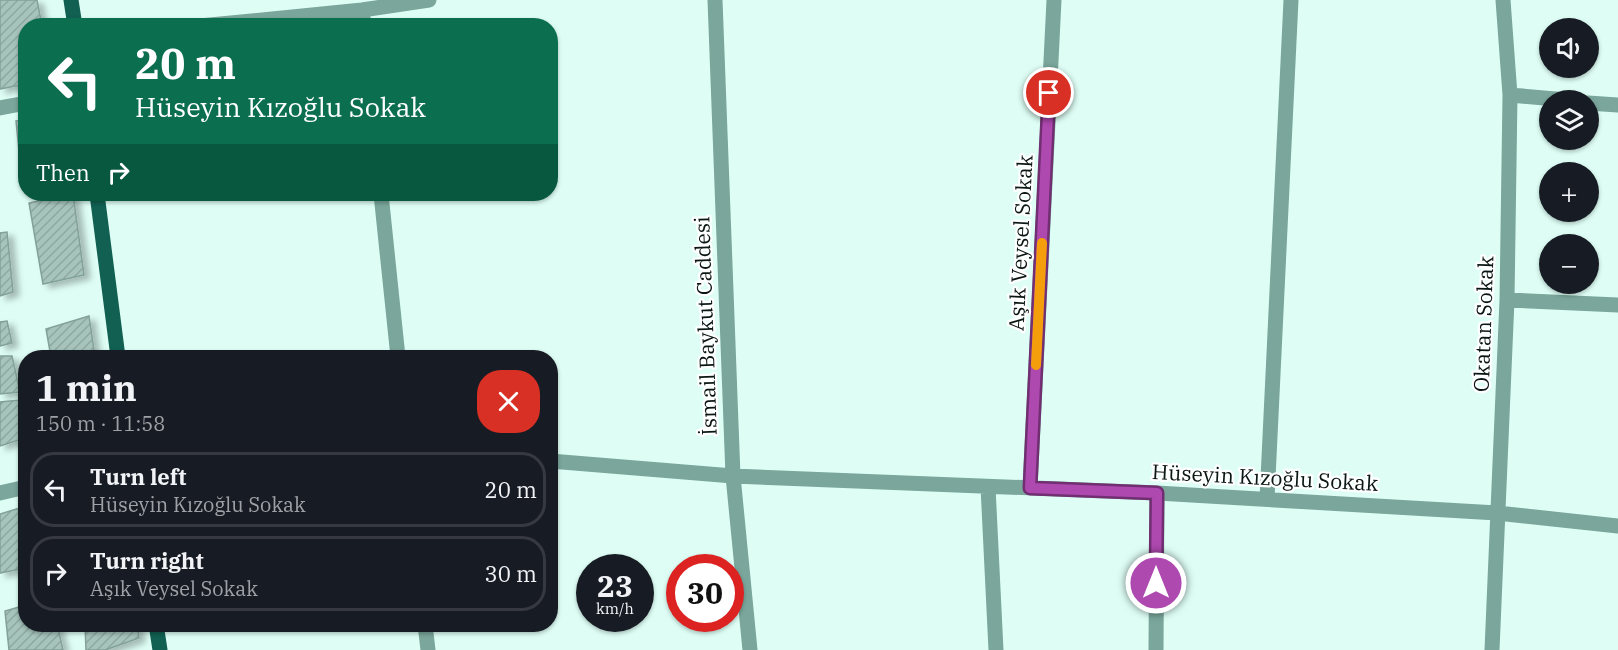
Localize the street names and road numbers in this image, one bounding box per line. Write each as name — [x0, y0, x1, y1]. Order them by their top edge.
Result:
street label: Aşık Veysel Sokak — [1001, 153, 1039, 332]
street label: İsmail Baykut Caddesi — [687, 216, 723, 436]
street label: Okatan Sokak — [1467, 255, 1499, 392]
street label: Hüseyin Kızoğlu Sokak — [1151, 457, 1380, 497]

